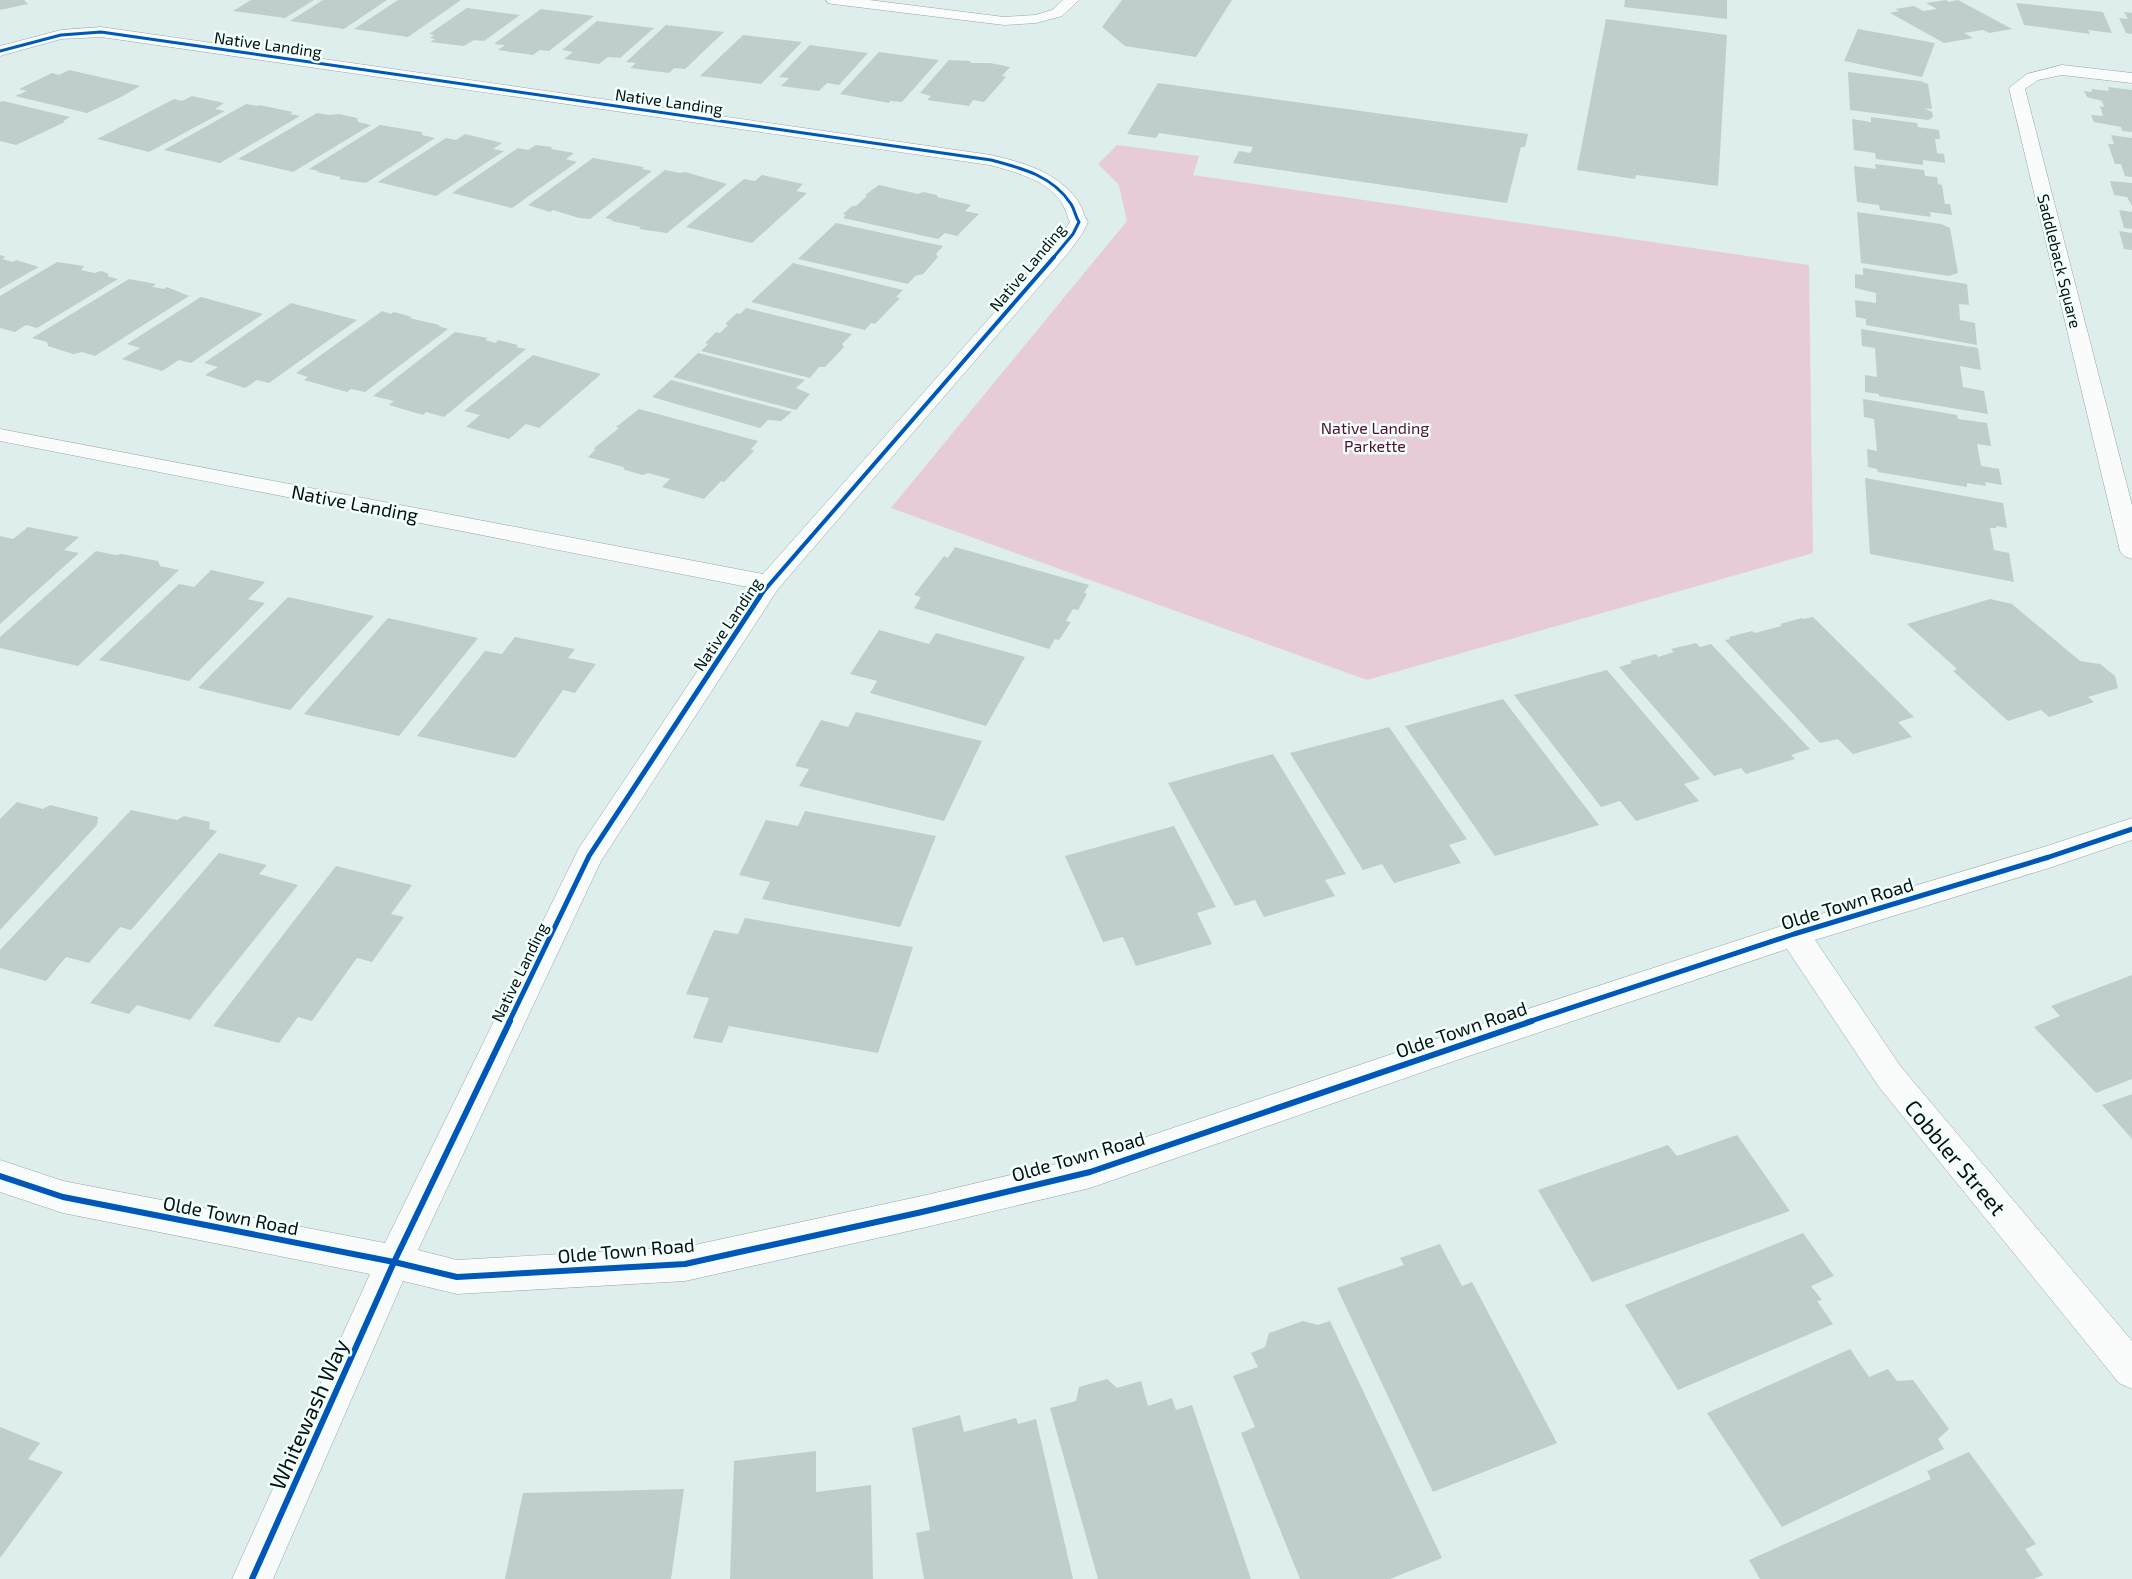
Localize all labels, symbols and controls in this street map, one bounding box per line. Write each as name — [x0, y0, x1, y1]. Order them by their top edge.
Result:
street label: Native Landing — [213, 27, 323, 61]
street label: Native Landing — [614, 84, 724, 118]
street label: Saddleback Square — [2034, 192, 2086, 330]
street label: Native Landing — [985, 219, 1069, 315]
park label: Native Landing Parkette — [1321, 418, 1429, 455]
street label: Native Landing — [290, 479, 421, 527]
street label: Native Landing — [689, 574, 765, 674]
street label: Olde Town Road — [1778, 872, 1916, 934]
street label: Native Landing — [487, 919, 551, 1025]
street label: Olde Town Road — [1392, 996, 1530, 1062]
street label: Cobbler Street — [1900, 1094, 2012, 1220]
street label: Olde Town Road — [1009, 1126, 1147, 1186]
street label: Olde Town Road — [161, 1191, 301, 1239]
street label: Olde Town Road — [556, 1233, 696, 1267]
street label: Whitewash Way — [263, 1334, 353, 1493]

